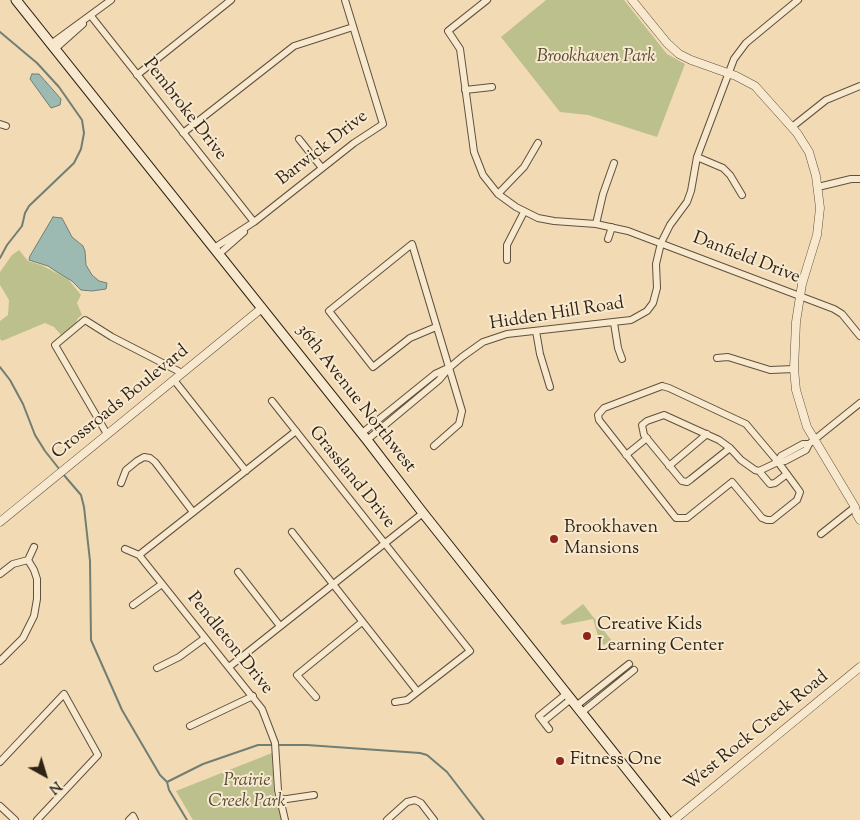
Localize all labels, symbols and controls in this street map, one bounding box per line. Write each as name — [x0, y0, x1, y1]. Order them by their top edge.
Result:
park label: Brookhaven Park — [537, 47, 655, 69]
street label: Pembroke Drive — [137, 55, 231, 165]
street label: Barwick Drive — [273, 107, 373, 191]
street label: Danfield Drive — [689, 229, 803, 289]
street label: Hidden Hill Road — [488, 294, 626, 336]
street label: 36th Avenue Northwest — [290, 321, 420, 477]
street label: Crossroads Boulevard — [48, 341, 194, 465]
street label: Grassland Drive — [303, 423, 399, 533]
place label: Brookhaven Mansions — [564, 518, 658, 560]
marker: Brookhaven Mansions — [548, 533, 560, 545]
street label: Pendleton Drive — [181, 589, 277, 699]
place label: Creative Kids Learning Center — [597, 615, 724, 658]
marker: Creative Kids Learning Center — [581, 630, 593, 642]
street label: West Rock Creek Road — [680, 667, 834, 797]
north arrow — [20, 750, 70, 800]
place label: Fitness One — [570, 750, 662, 772]
marker: Fitness One — [554, 755, 566, 767]
park label: Prairie Creek Park — [208, 771, 286, 814]
text: N — [44, 775, 65, 798]

